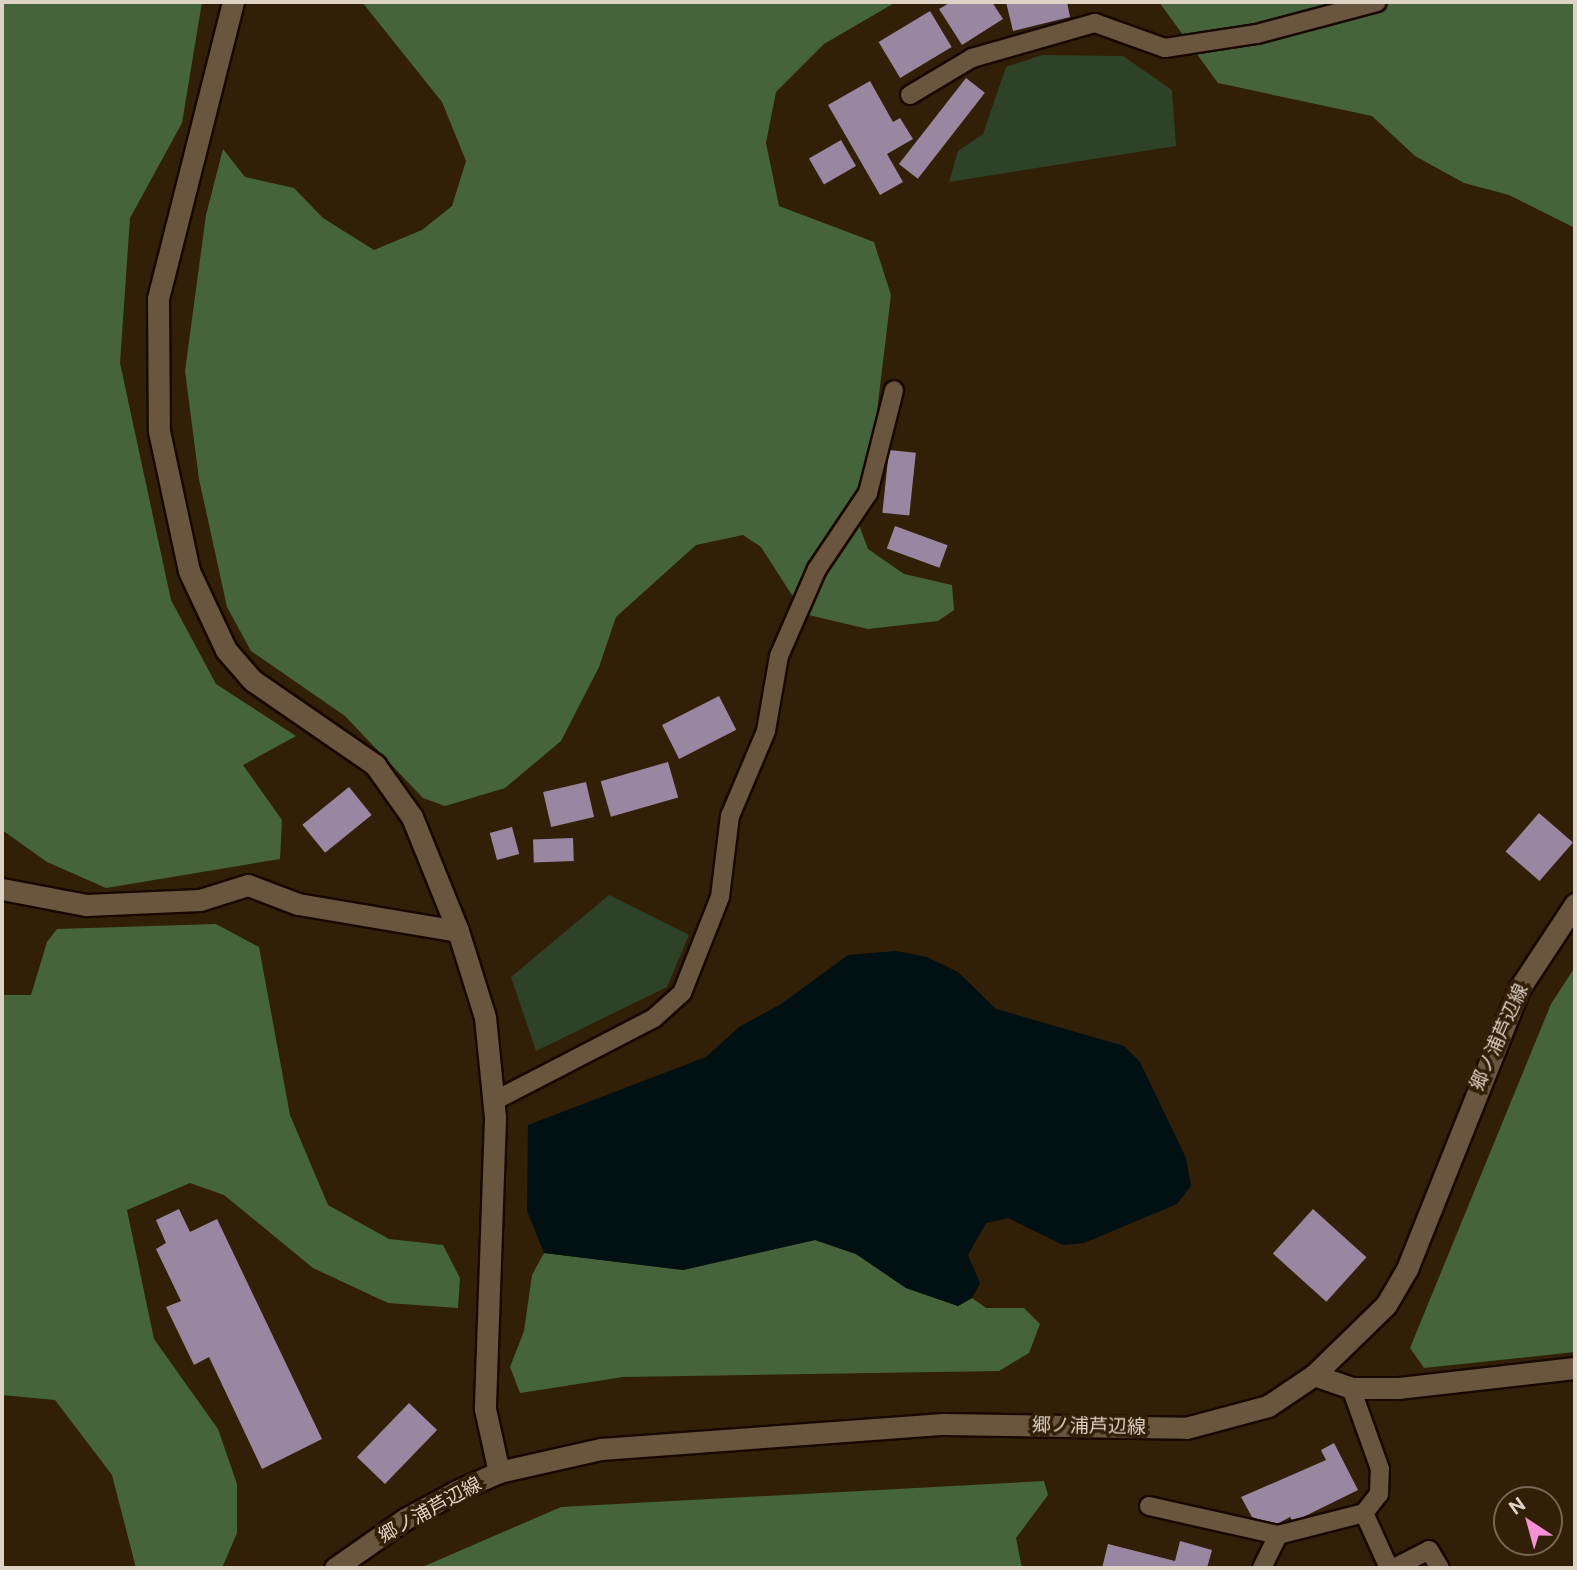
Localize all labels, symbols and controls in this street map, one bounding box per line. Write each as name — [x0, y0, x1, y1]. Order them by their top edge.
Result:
street label: 郷ノ浦芦辺線 — [1465, 980, 1533, 1094]
street label: 郷ノ浦芦辺線 — [1032, 1414, 1146, 1438]
street label: 郷ノ浦芦辺線 — [375, 1472, 485, 1548]
north arrow — [1493, 1486, 1563, 1556]
text: N — [1504, 1492, 1529, 1519]

